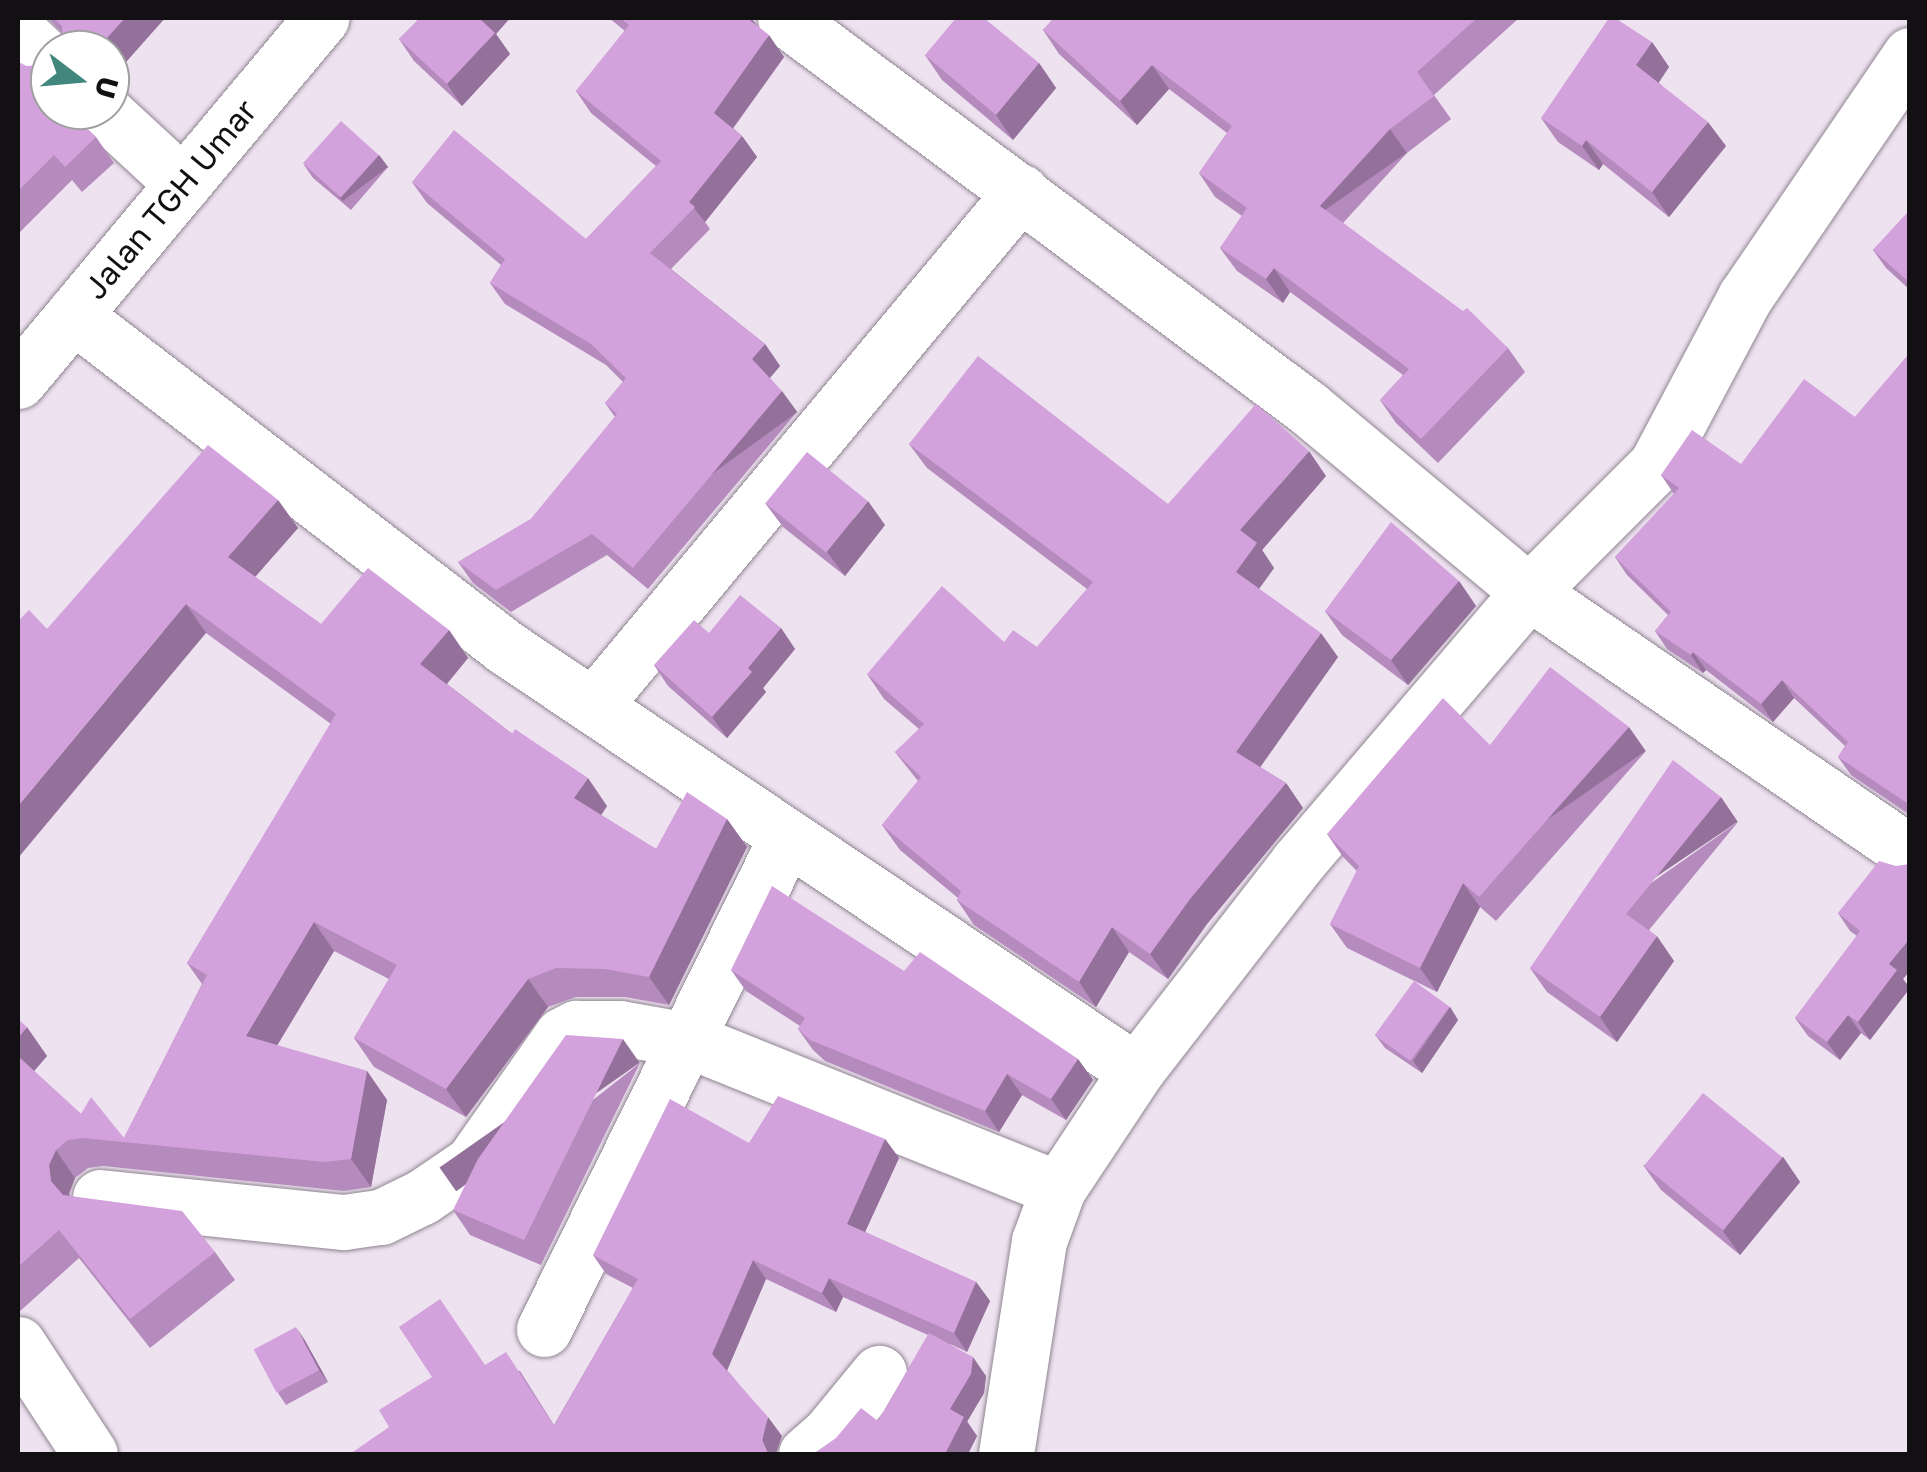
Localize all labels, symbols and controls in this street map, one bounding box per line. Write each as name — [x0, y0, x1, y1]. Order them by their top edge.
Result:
north arrow — [30, 30, 130, 130]
text: U — [89, 73, 126, 102]
street label: Jalan TGH Umar — [76, 92, 264, 306]

